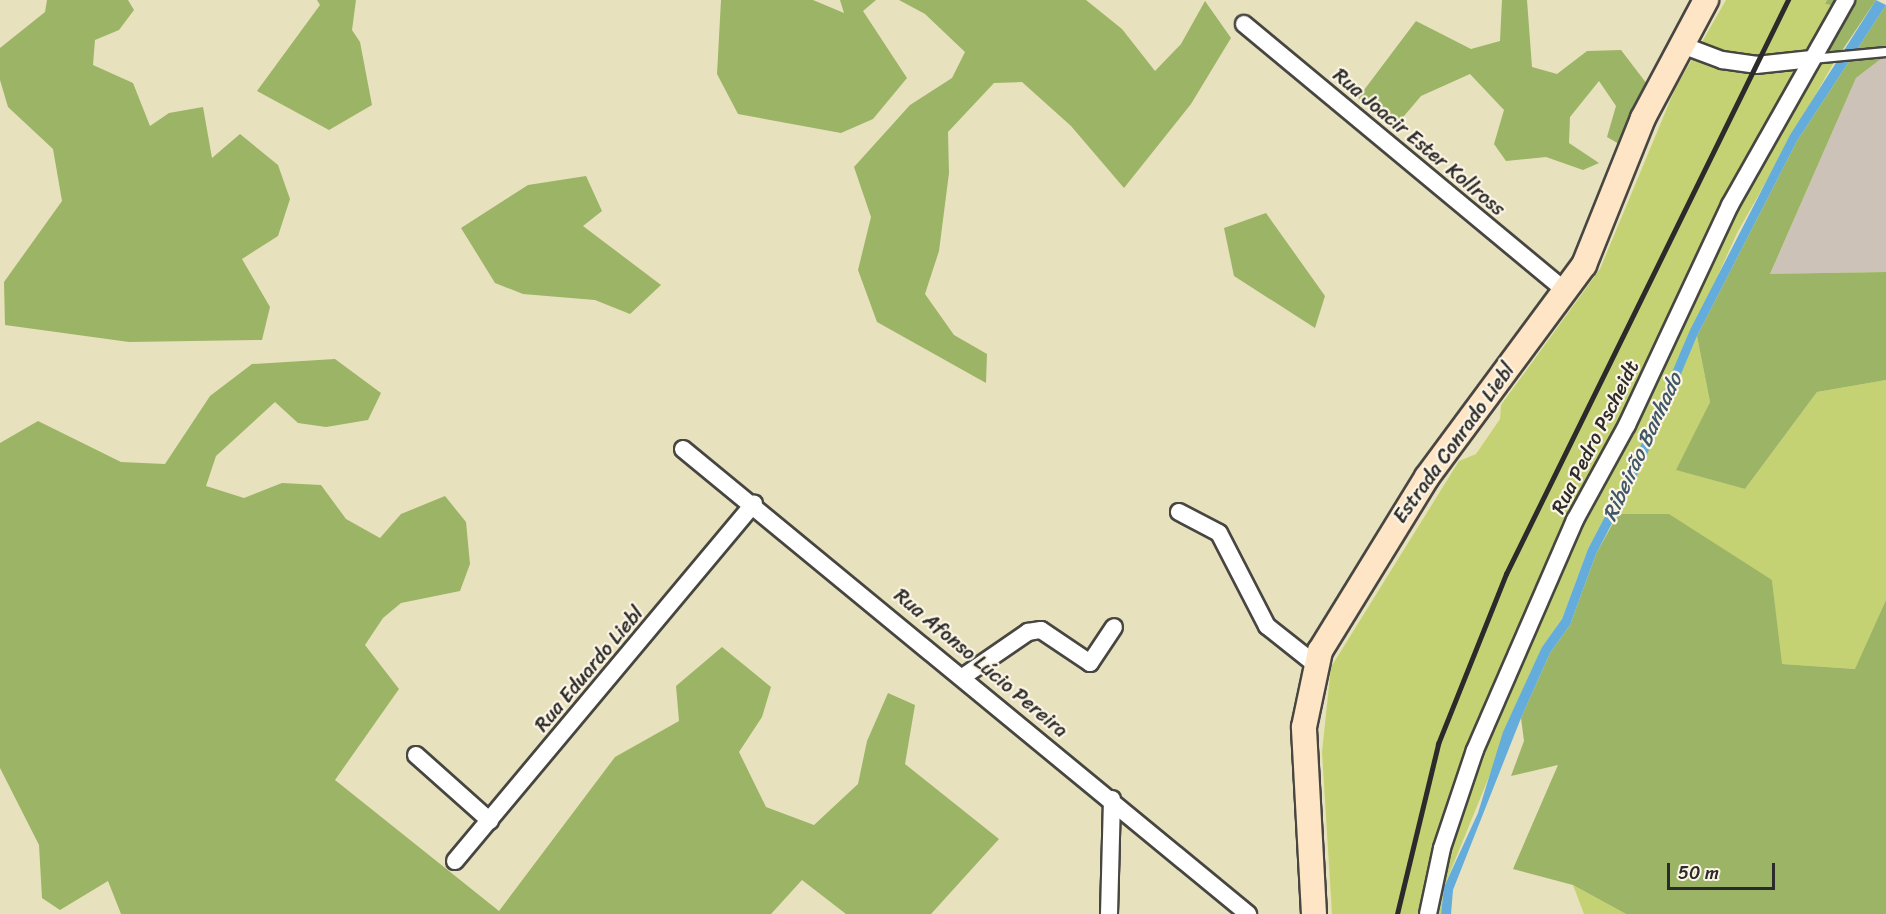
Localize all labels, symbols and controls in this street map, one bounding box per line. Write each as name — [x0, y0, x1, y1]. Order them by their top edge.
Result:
street label: Rua Joacir Ester Kollross — [1327, 62, 1511, 222]
street label: Rua Pedro Pscheidt — [1545, 355, 1645, 519]
street label: Estrada Conrado Liebl — [1388, 358, 1520, 528]
water label: Ribeirão Banhado — [1597, 369, 1687, 525]
street label: Rua Afonso Lúcio Pereira — [889, 583, 1073, 743]
street label: Rua Eduardo Liebl — [530, 602, 648, 736]
scale bar — [1670, 851, 1778, 889]
text: 50 m — [1678, 857, 1719, 889]

